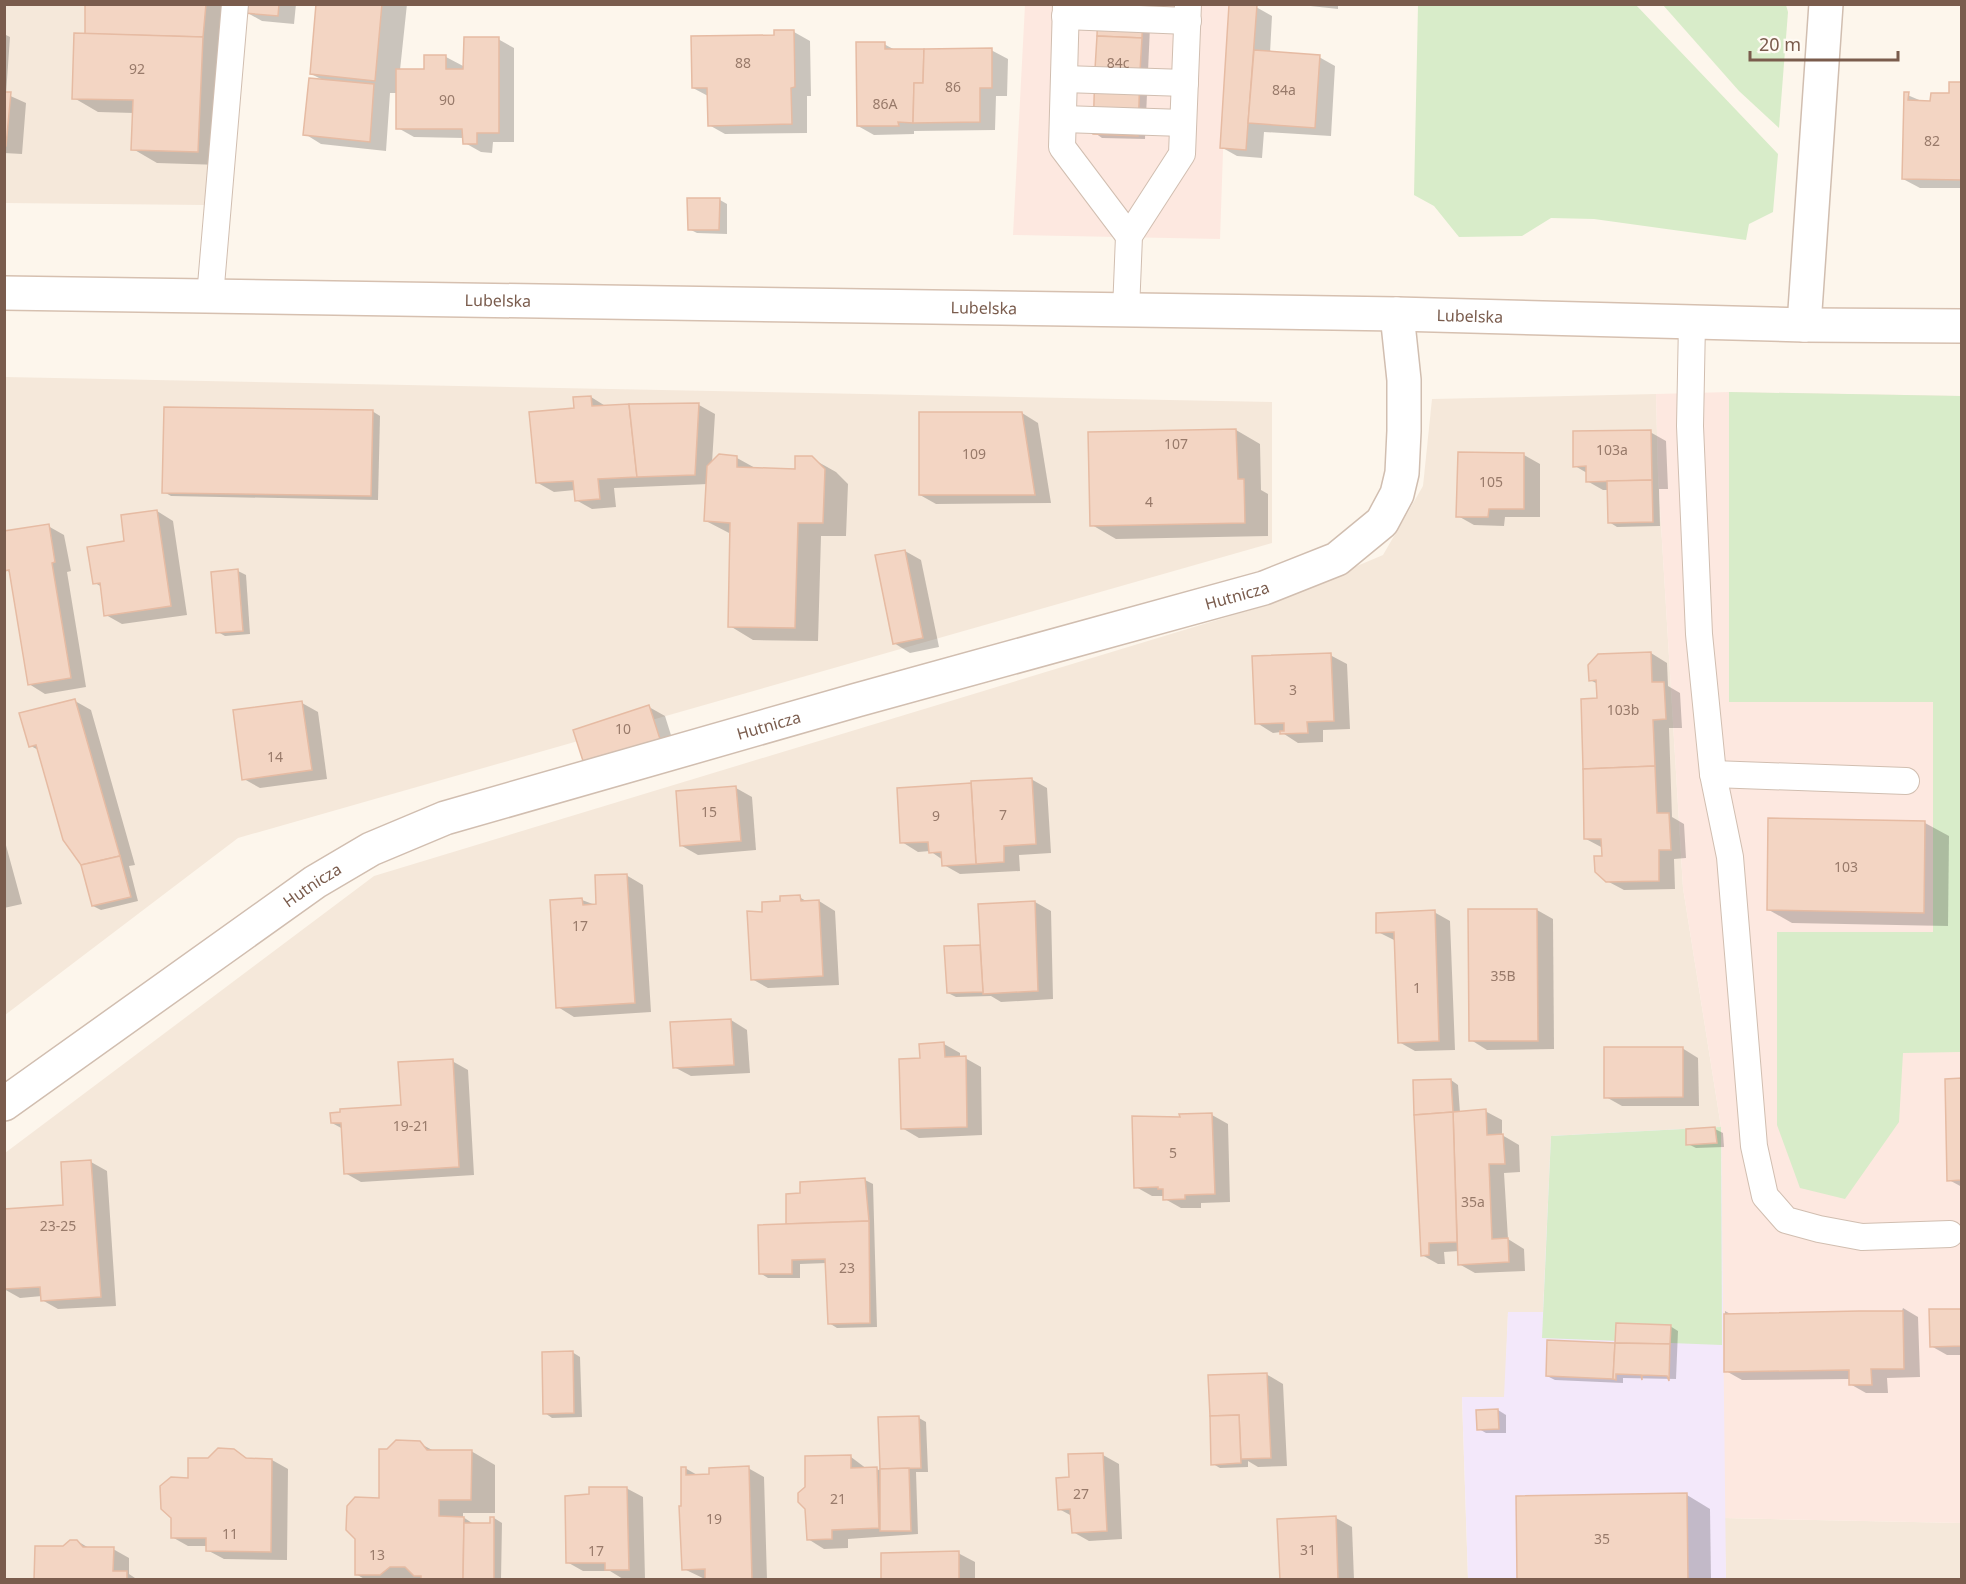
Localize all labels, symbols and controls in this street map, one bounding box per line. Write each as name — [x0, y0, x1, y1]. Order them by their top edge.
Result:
scale bar — [1750, 24, 1898, 62]
text: 20 m — [1759, 32, 1801, 56]
house number: 88 — [735, 53, 751, 72]
house number: 84c — [1107, 53, 1130, 72]
house number: 92 — [129, 59, 145, 78]
house number: 86 — [945, 77, 961, 96]
house number: 84a — [1272, 80, 1296, 99]
house number: 90 — [439, 90, 455, 109]
house number: 86A — [873, 94, 898, 113]
house number: 82 — [1924, 131, 1940, 150]
street label: Lubelska — [465, 289, 531, 312]
street label: Lubelska — [950, 296, 1017, 319]
street label: Lubelska — [1436, 304, 1503, 328]
house number: 107 — [1164, 434, 1188, 453]
house number: 103a — [1596, 440, 1628, 459]
house number: 109 — [962, 444, 986, 463]
house number: 105 — [1479, 472, 1503, 491]
house number: 4 — [1145, 492, 1153, 511]
street label: Hutnicza — [1202, 576, 1273, 615]
house number: 3 — [1289, 680, 1297, 699]
house number: 103b — [1607, 700, 1639, 719]
street label: Hutnicza — [734, 706, 803, 745]
house number: 10 — [615, 719, 631, 738]
house number: 14 — [267, 747, 283, 766]
house number: 15 — [701, 802, 717, 821]
house number: 7 — [999, 805, 1007, 824]
house number: 9 — [932, 806, 940, 825]
house number: 103 — [1834, 857, 1858, 876]
street label: Hutnicza — [279, 858, 345, 912]
house number: 17 — [572, 916, 588, 935]
house number: 35B — [1490, 966, 1516, 985]
house number: 1 — [1413, 978, 1421, 997]
house number: 19-21 — [393, 1116, 429, 1135]
house number: 5 — [1169, 1143, 1177, 1162]
house number: 35a — [1461, 1192, 1485, 1211]
house number: 23-25 — [40, 1216, 76, 1235]
house number: 23 — [839, 1258, 855, 1277]
house number: 27 — [1073, 1484, 1089, 1503]
house number: 21 — [830, 1489, 846, 1508]
house number: 19 — [706, 1509, 722, 1528]
house number: 11 — [222, 1524, 238, 1543]
house number: 35 — [1594, 1529, 1610, 1548]
house number: 31 — [1300, 1540, 1316, 1559]
house number: 17 — [588, 1541, 604, 1560]
house number: 13 — [369, 1545, 385, 1564]

